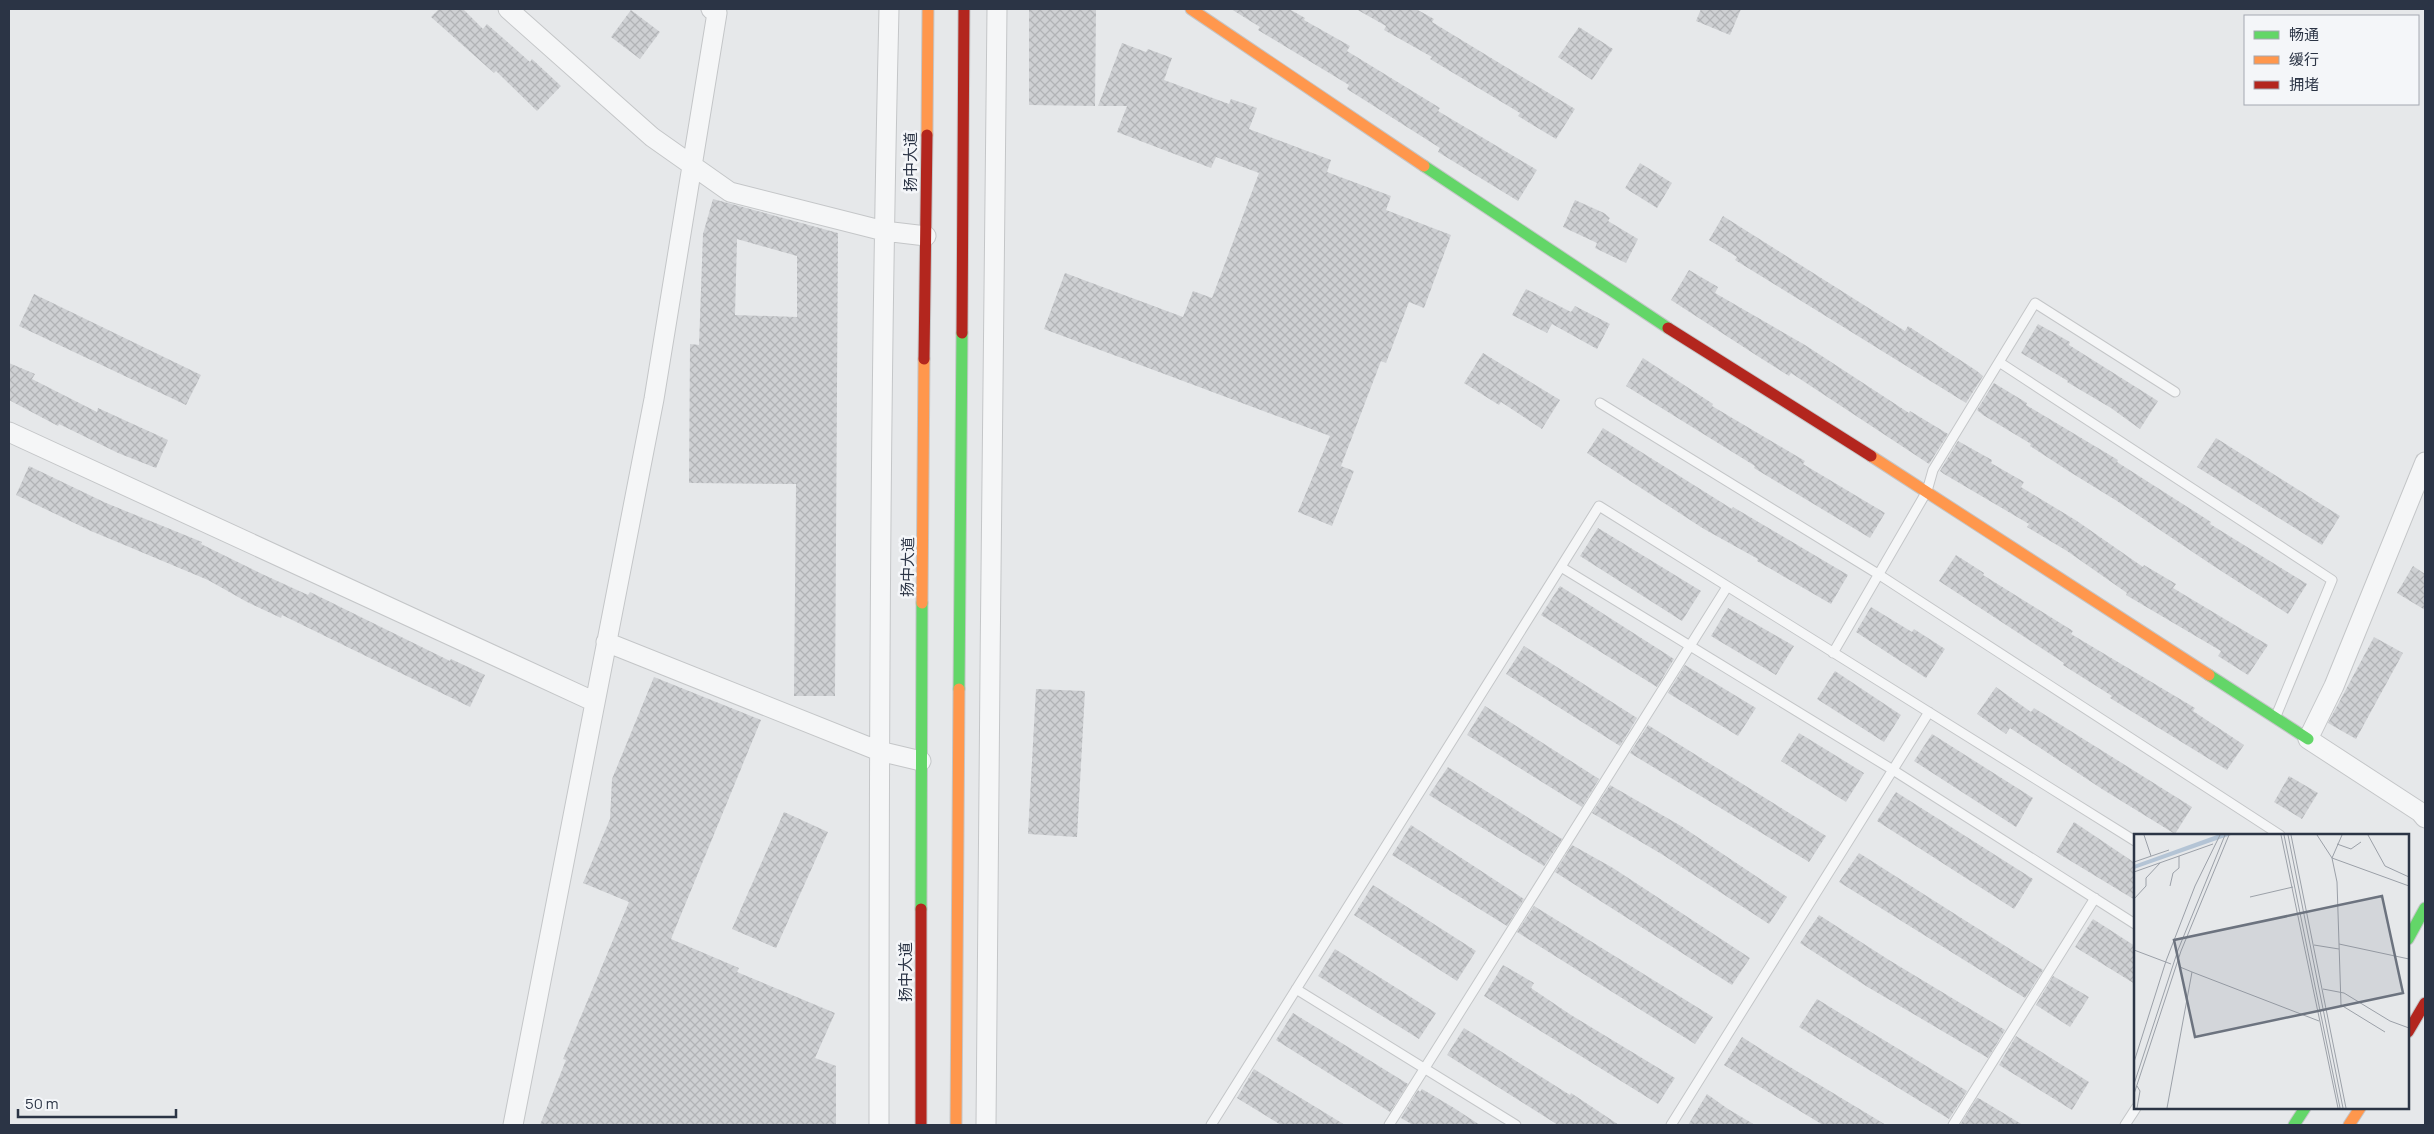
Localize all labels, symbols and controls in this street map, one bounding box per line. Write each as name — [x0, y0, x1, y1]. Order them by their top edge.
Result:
legend — [2244, 15, 2419, 105]
text: 畅通 — [2289, 24, 2319, 45]
text: 缓行 — [2289, 49, 2319, 70]
text: 拥堵 — [2289, 74, 2319, 95]
street label: 扬中大道 — [900, 132, 921, 192]
street label: 扬中大道 — [896, 537, 919, 597]
inset map — [2134, 834, 2409, 1109]
street label: 扬中大道 — [895, 942, 916, 1002]
scale bar — [18, 1086, 175, 1118]
text: 50 m — [25, 1093, 59, 1114]

